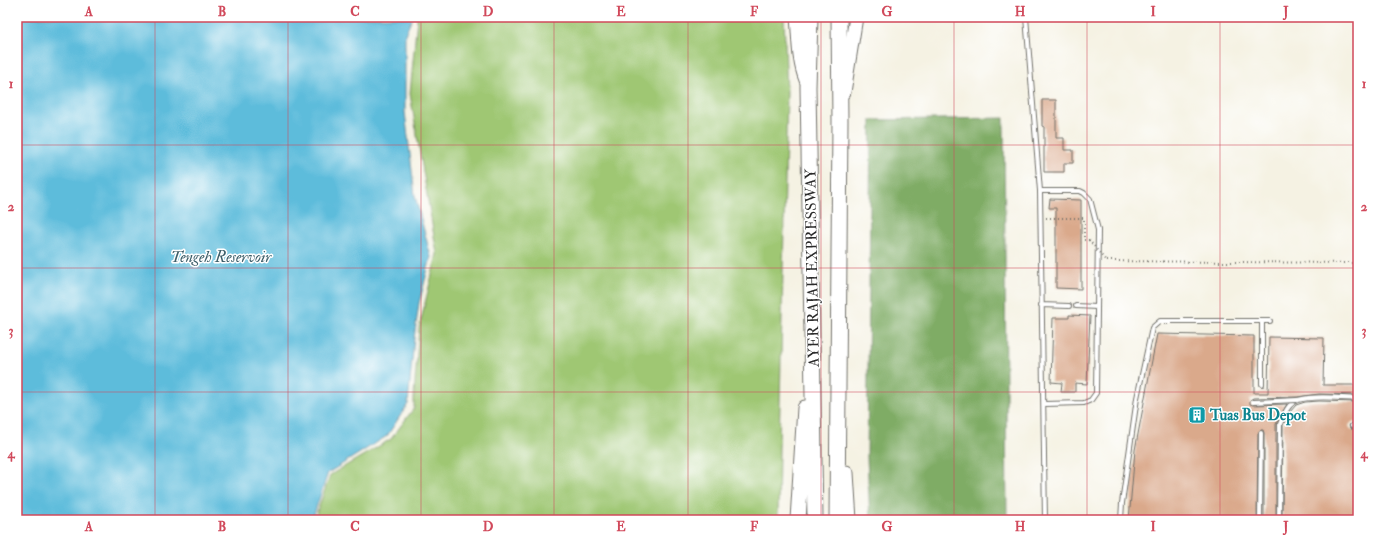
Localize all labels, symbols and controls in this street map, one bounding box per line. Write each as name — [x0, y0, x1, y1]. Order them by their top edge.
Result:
text: A — [84, 4, 94, 20]
text: B — [218, 4, 226, 20]
text: C — [350, 4, 360, 20]
text: D — [483, 4, 494, 20]
text: E — [616, 4, 626, 20]
text: F — [750, 4, 759, 20]
text: G — [882, 4, 893, 20]
text: H — [1015, 4, 1026, 20]
text: I — [1150, 4, 1156, 20]
text: J — [1282, 4, 1289, 21]
text: 1 — [9, 76, 14, 92]
text: 1 — [1362, 76, 1367, 92]
street label: AYER RAJAH EXPRESSWAY — [801, 168, 825, 368]
text: 2 — [8, 199, 15, 215]
text: 2 — [1361, 199, 1368, 215]
water label: Tengeh Reservoir — [171, 247, 272, 267]
text: 3 — [9, 323, 14, 339]
text: 3 — [1362, 323, 1367, 339]
building icon: Tuas Bus Depot — [1187, 405, 1207, 425]
place label: Tuas Bus Depot — [1209, 406, 1306, 426]
text: 4 — [6, 446, 15, 462]
text: 4 — [1359, 446, 1368, 462]
text: A — [84, 519, 94, 535]
text: B — [218, 519, 226, 535]
text: C — [350, 519, 360, 535]
text: D — [483, 519, 494, 535]
text: E — [616, 519, 626, 535]
text: F — [750, 519, 759, 535]
text: G — [882, 519, 893, 535]
text: H — [1015, 519, 1026, 535]
text: I — [1150, 519, 1156, 535]
text: J — [1282, 519, 1289, 536]

